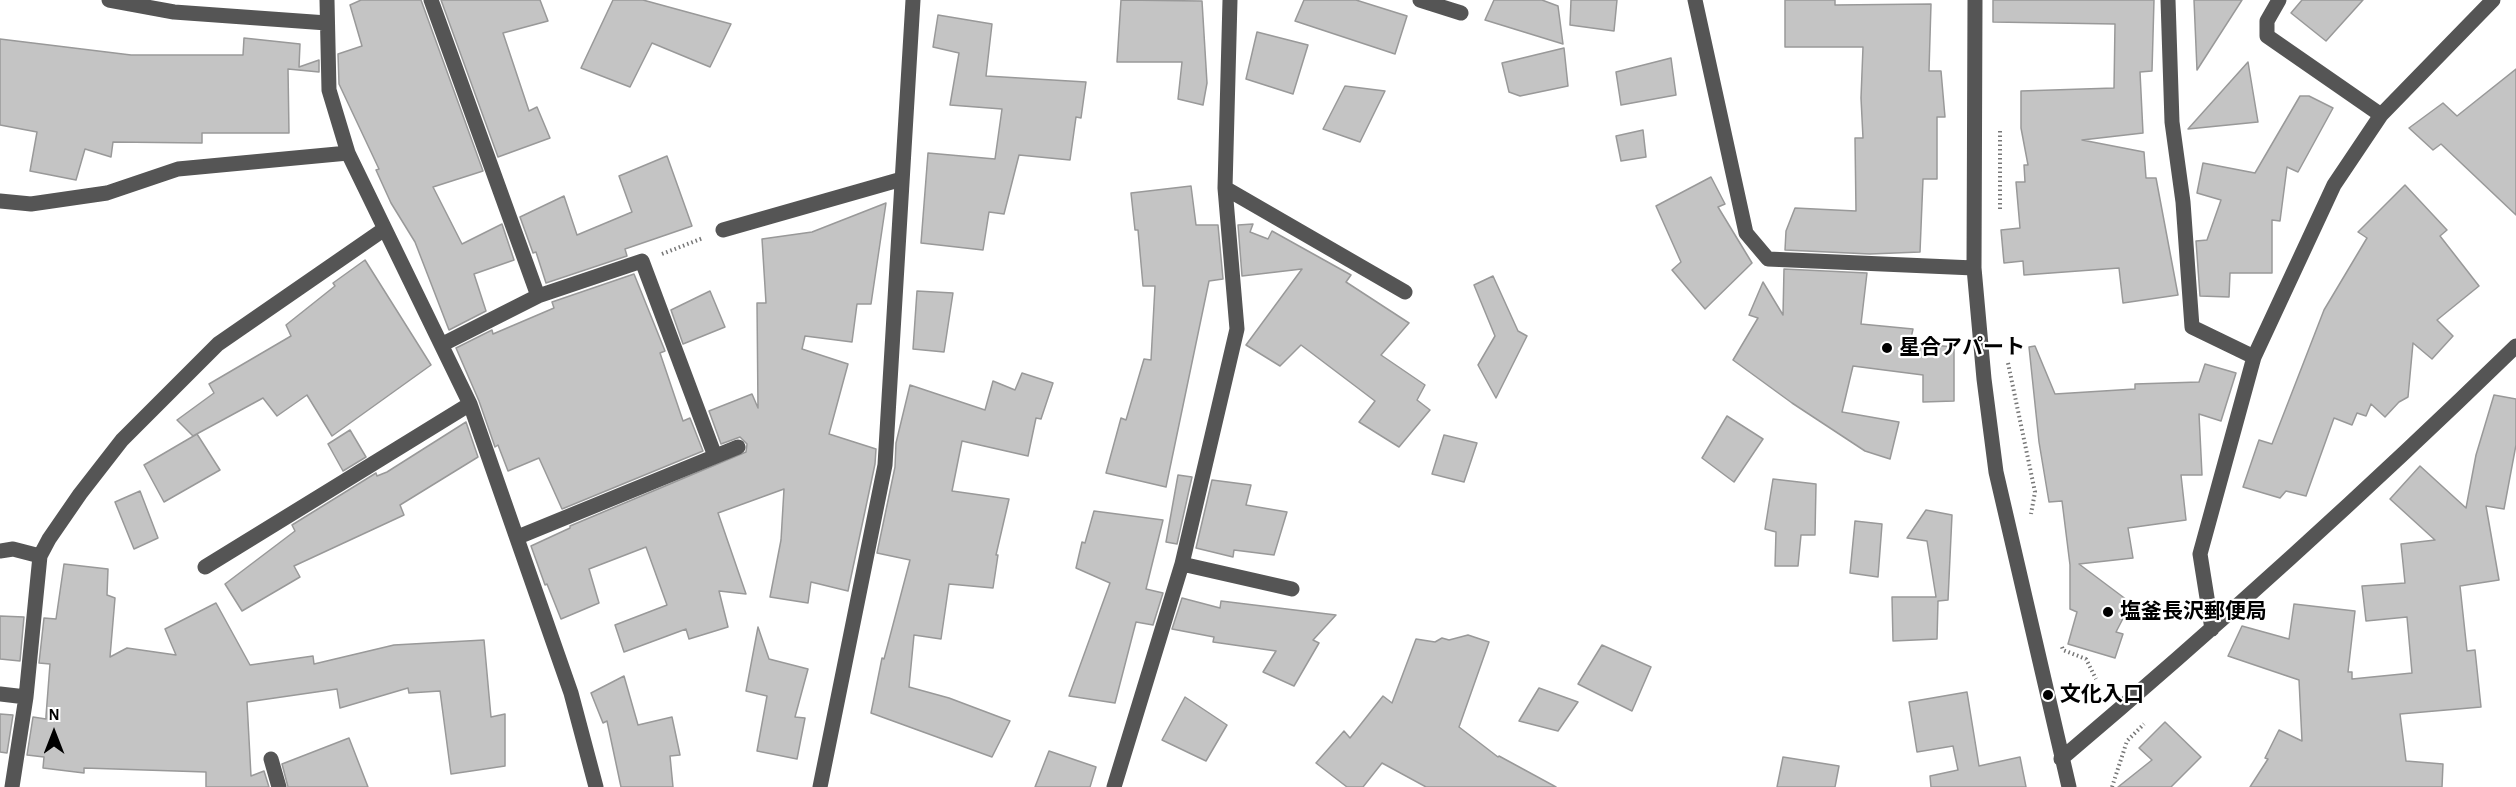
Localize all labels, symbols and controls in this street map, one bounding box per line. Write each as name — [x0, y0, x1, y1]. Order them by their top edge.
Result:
place label: 星合アパート — [1899, 335, 2025, 361]
marker: 星合アパート — [1880, 341, 1894, 355]
place label: 塩釜長沢郵便局 — [2120, 599, 2267, 625]
marker: 塩釜長沢郵便局 — [2101, 605, 2115, 619]
place label: 文化入口 — [2060, 682, 2144, 708]
marker: 文化入口 — [2041, 688, 2055, 702]
north arrow — [24, 703, 84, 763]
text: N — [48, 707, 60, 723]

